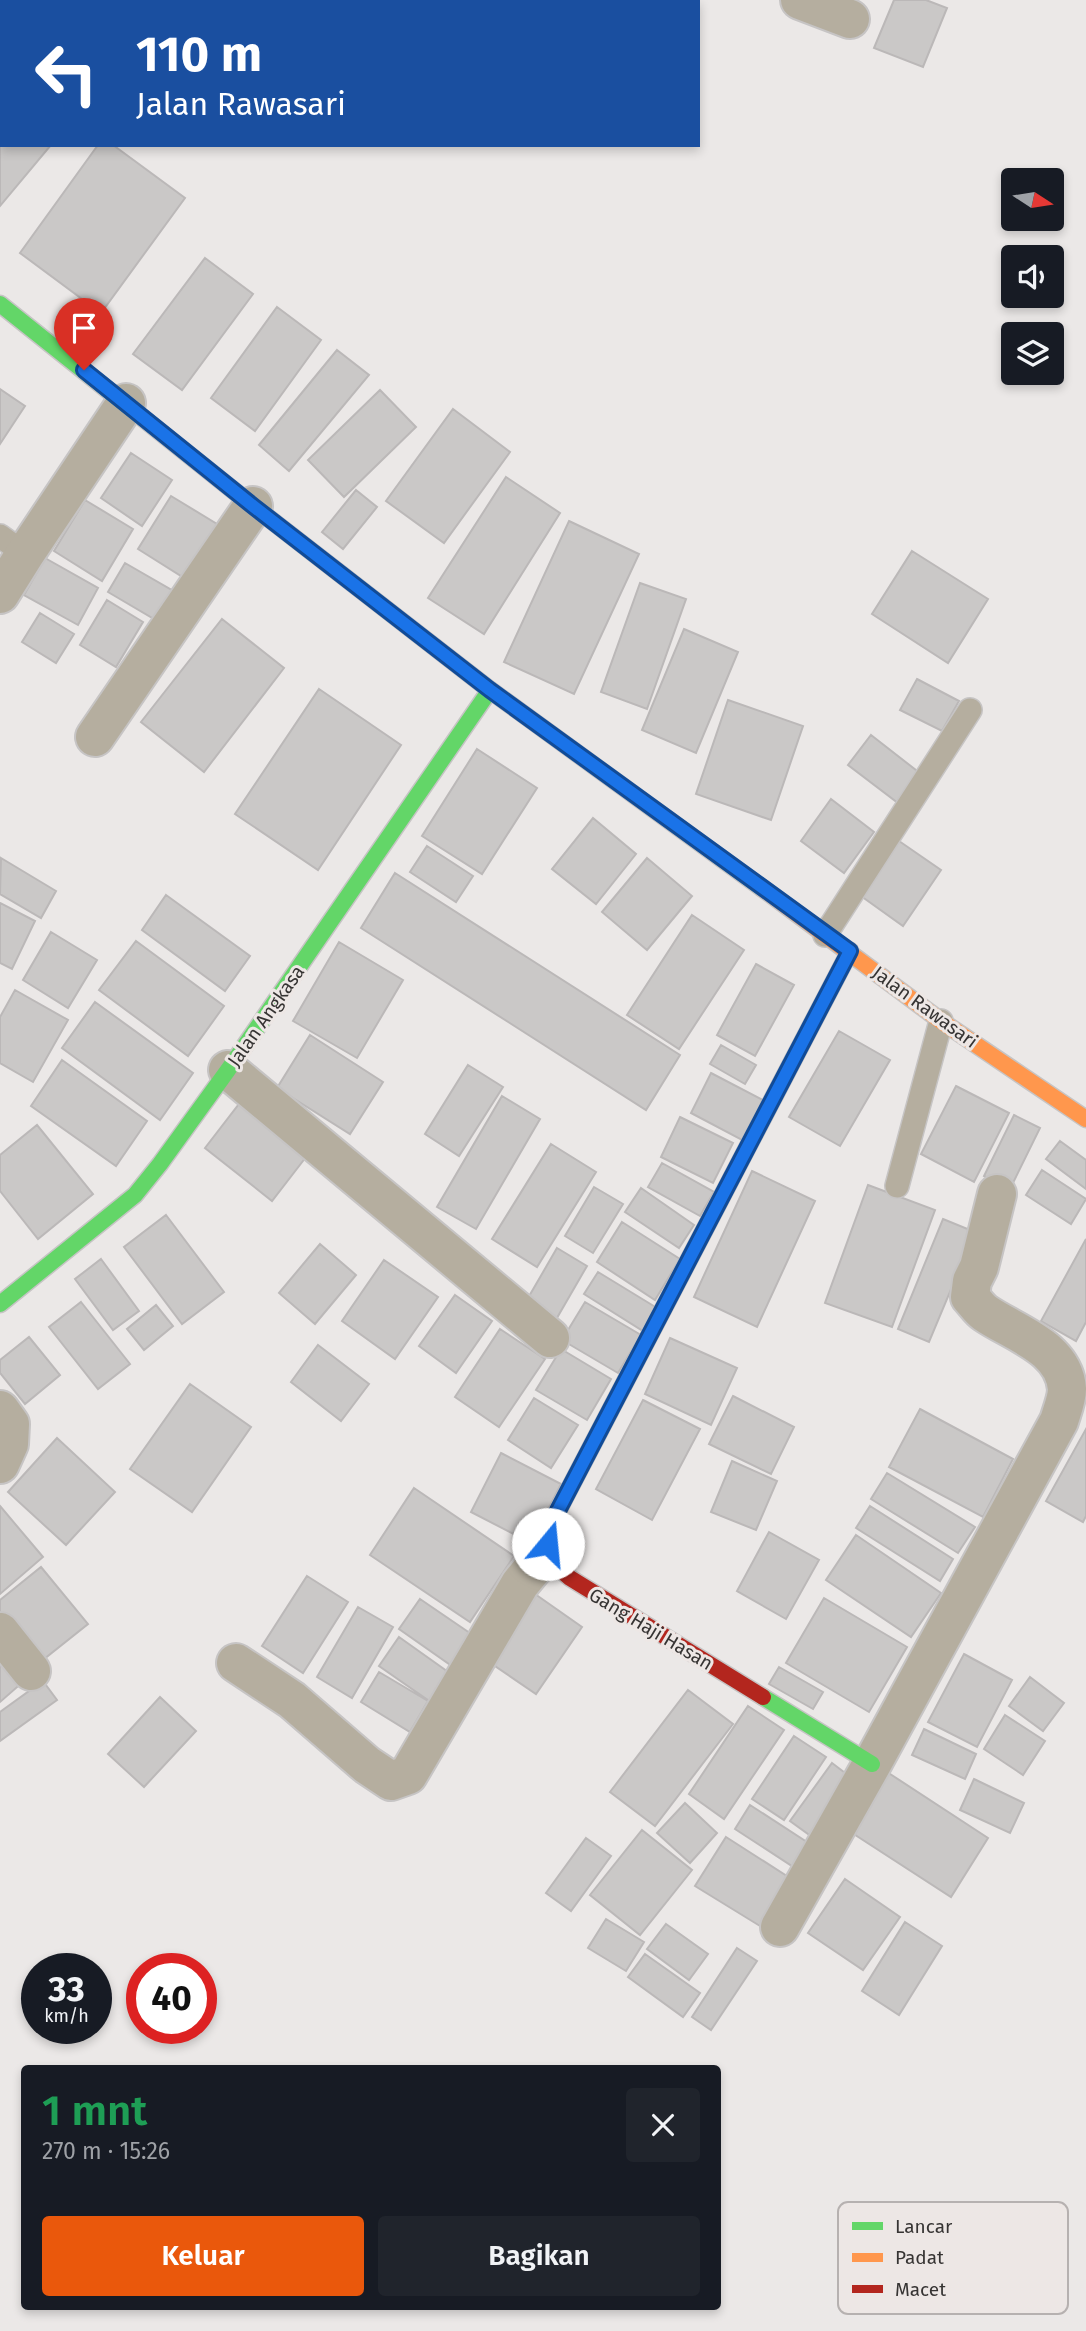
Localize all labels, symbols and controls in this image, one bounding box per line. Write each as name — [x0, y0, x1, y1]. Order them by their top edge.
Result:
text: 110 m — [136, 25, 262, 84]
icon: left — [21, 28, 112, 119]
text: Jalan Rawasari — [136, 85, 346, 123]
north arrow — [1001, 168, 1064, 231]
map controls — [1001, 168, 1064, 385]
button: sound — [1001, 245, 1064, 308]
pin — [54, 298, 114, 370]
icon: arrive — [65, 309, 103, 347]
button: layers — [1001, 322, 1064, 385]
street label: Jalan Angkasa — [223, 961, 309, 1071]
street label: Jalan Rawasari — [868, 961, 982, 1053]
position arrow — [511, 1507, 585, 1581]
street label: Gang Haji Hasan — [585, 1583, 717, 1675]
speed limit sign: 40 — [126, 1953, 217, 2044]
text: 33 — [48, 1968, 85, 2010]
text: km/h — [44, 2005, 89, 2027]
text: 1 mnt — [42, 2086, 147, 2136]
button: close — [626, 2088, 700, 2162]
text: 270 m · 15:26 — [42, 2137, 170, 2165]
legend — [838, 2202, 1068, 2314]
text: Lancar — [895, 2215, 953, 2238]
button: Keluar — [42, 2216, 364, 2296]
button: Bagikan — [378, 2216, 700, 2296]
text: Padat — [895, 2246, 944, 2269]
text: Macet — [895, 2278, 946, 2301]

